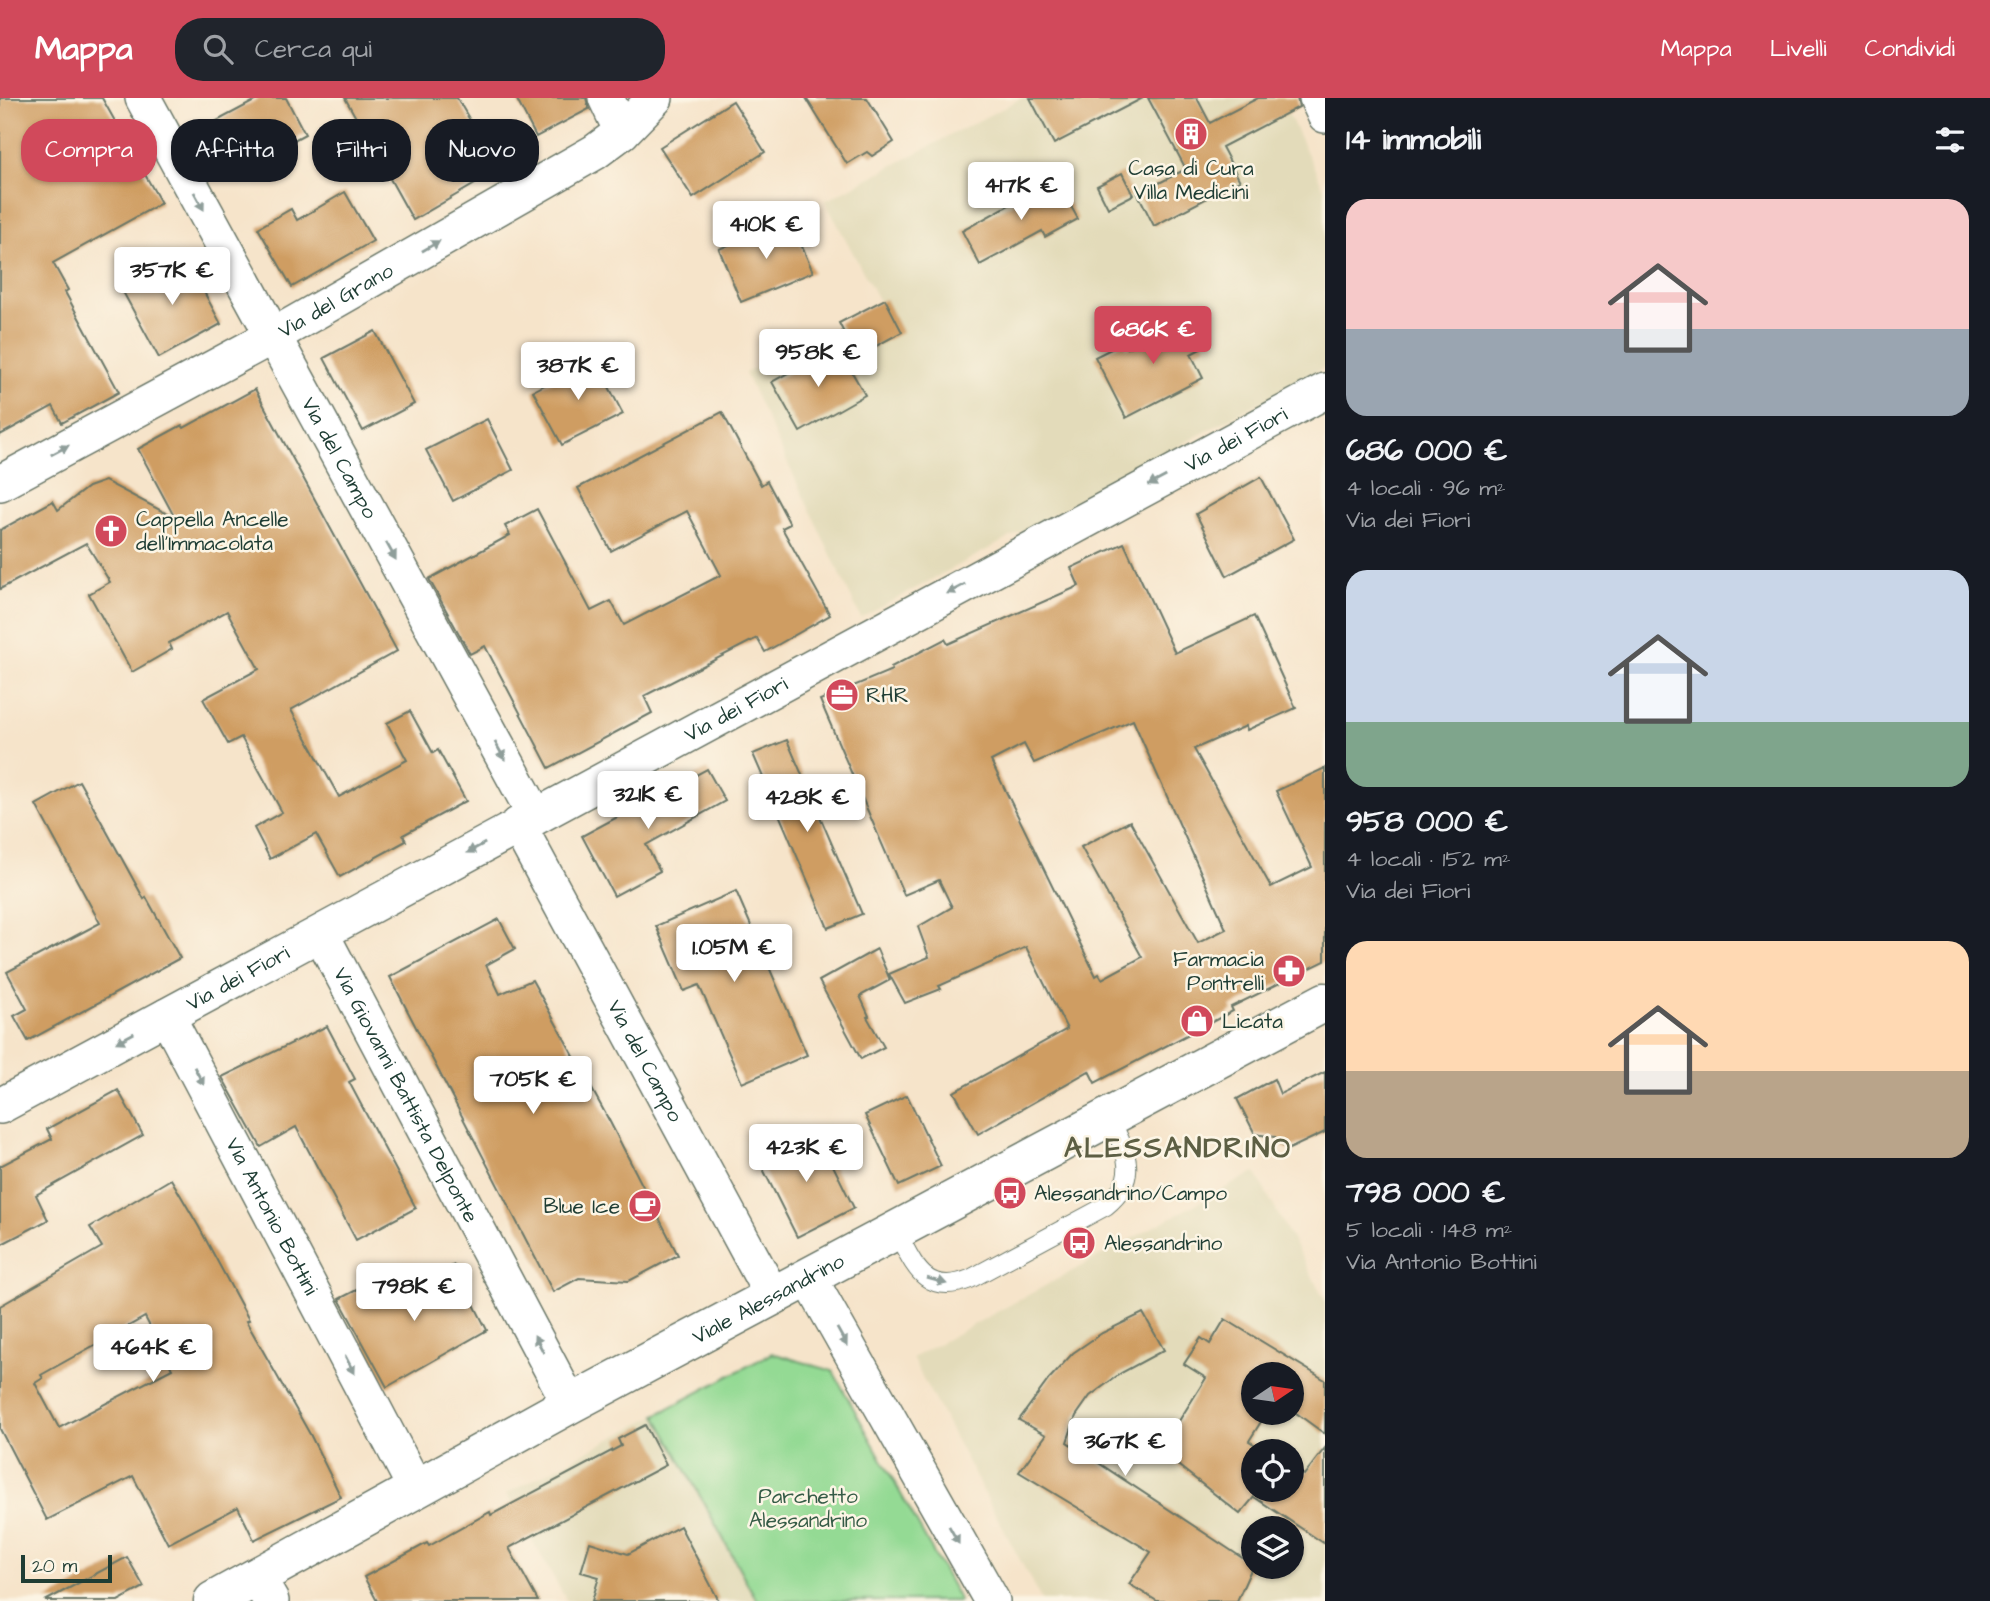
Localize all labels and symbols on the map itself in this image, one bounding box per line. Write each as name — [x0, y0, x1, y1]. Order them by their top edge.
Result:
building icon: Casa di Cura Villa Medicini — [1172, 115, 1210, 153]
place label: Casa di Cura Villa Medicini — [1128, 154, 1254, 207]
pin: 417K € — [964, 162, 1078, 222]
one-way arrow — [193, 191, 205, 211]
pin: 410K € — [709, 202, 823, 261]
one-way arrow — [421, 240, 440, 252]
pin: 357K € — [115, 248, 229, 307]
street label: Via del Grano — [272, 256, 399, 345]
pin: 686K € — [1096, 306, 1210, 366]
pin: 958K € — [761, 330, 875, 389]
pin: 387K € — [521, 342, 635, 402]
street label: Via del Campo — [295, 392, 385, 524]
street label: Via dei Fiori — [1179, 400, 1292, 479]
one-way arrow — [50, 444, 70, 456]
one-way arrow — [1147, 476, 1167, 487]
place label: Cappella Ancelle dell'Immacolata — [136, 505, 289, 558]
church icon: Cappella Ancelle dell'Immacolata — [92, 512, 130, 550]
one-way arrow — [385, 541, 397, 561]
one-way arrow — [947, 583, 966, 595]
street label: Via dei Fiori — [679, 669, 793, 749]
office icon: RHR — [823, 676, 861, 714]
place label: RHR — [866, 681, 909, 710]
one-way arrow — [494, 741, 506, 760]
pin: 321K € — [591, 772, 705, 831]
pin: 428K € — [750, 774, 864, 834]
one-way arrow — [466, 842, 486, 854]
pin: 1.05M € — [669, 924, 799, 984]
street label: Via dei Fiori — [181, 938, 294, 1018]
place label: Farmacia Pontrelli — [1173, 945, 1264, 998]
pharmacy icon: Farmacia Pontrelli — [1270, 952, 1308, 990]
street label: Via Giovanni Battista Delponte — [327, 962, 486, 1228]
street label: Via del Campo — [601, 995, 690, 1127]
shop icon: Licata — [1178, 1002, 1216, 1040]
place label: Licata — [1222, 1007, 1283, 1036]
one-way arrow — [115, 1033, 135, 1044]
pin: 705K € — [476, 1056, 590, 1116]
one-way arrow — [192, 1067, 204, 1087]
pin: 423K € — [749, 1124, 863, 1184]
district label: ALESSANDRINO — [1064, 1129, 1292, 1168]
street label: Via Antonio Bottini — [219, 1132, 326, 1300]
bus stop icon: Alessandrino/Campo — [991, 1174, 1029, 1212]
place label: Alessandrino/Campo — [1034, 1179, 1227, 1209]
cafe icon: Blue Ice — [626, 1187, 664, 1225]
place label: Blue Ice — [544, 1192, 620, 1221]
bus stop icon: Alessandrino — [1060, 1224, 1098, 1262]
place label: Alessandrino — [1104, 1229, 1222, 1258]
street label: Viale Alessandrino — [687, 1246, 849, 1351]
pin: 798K € — [357, 1264, 471, 1323]
one-way arrow — [926, 1276, 948, 1287]
pin: 464K € — [96, 1324, 210, 1384]
one-way arrow — [836, 1327, 848, 1347]
one-way arrow — [533, 1334, 544, 1354]
one-way arrow — [344, 1355, 356, 1375]
north arrow — [1241, 1362, 1304, 1424]
pin: 367K € — [1068, 1418, 1182, 1478]
park label: Parchetto Alessandrino — [749, 1482, 867, 1535]
one-way arrow — [948, 1525, 960, 1545]
scale bar — [21, 1552, 112, 1584]

